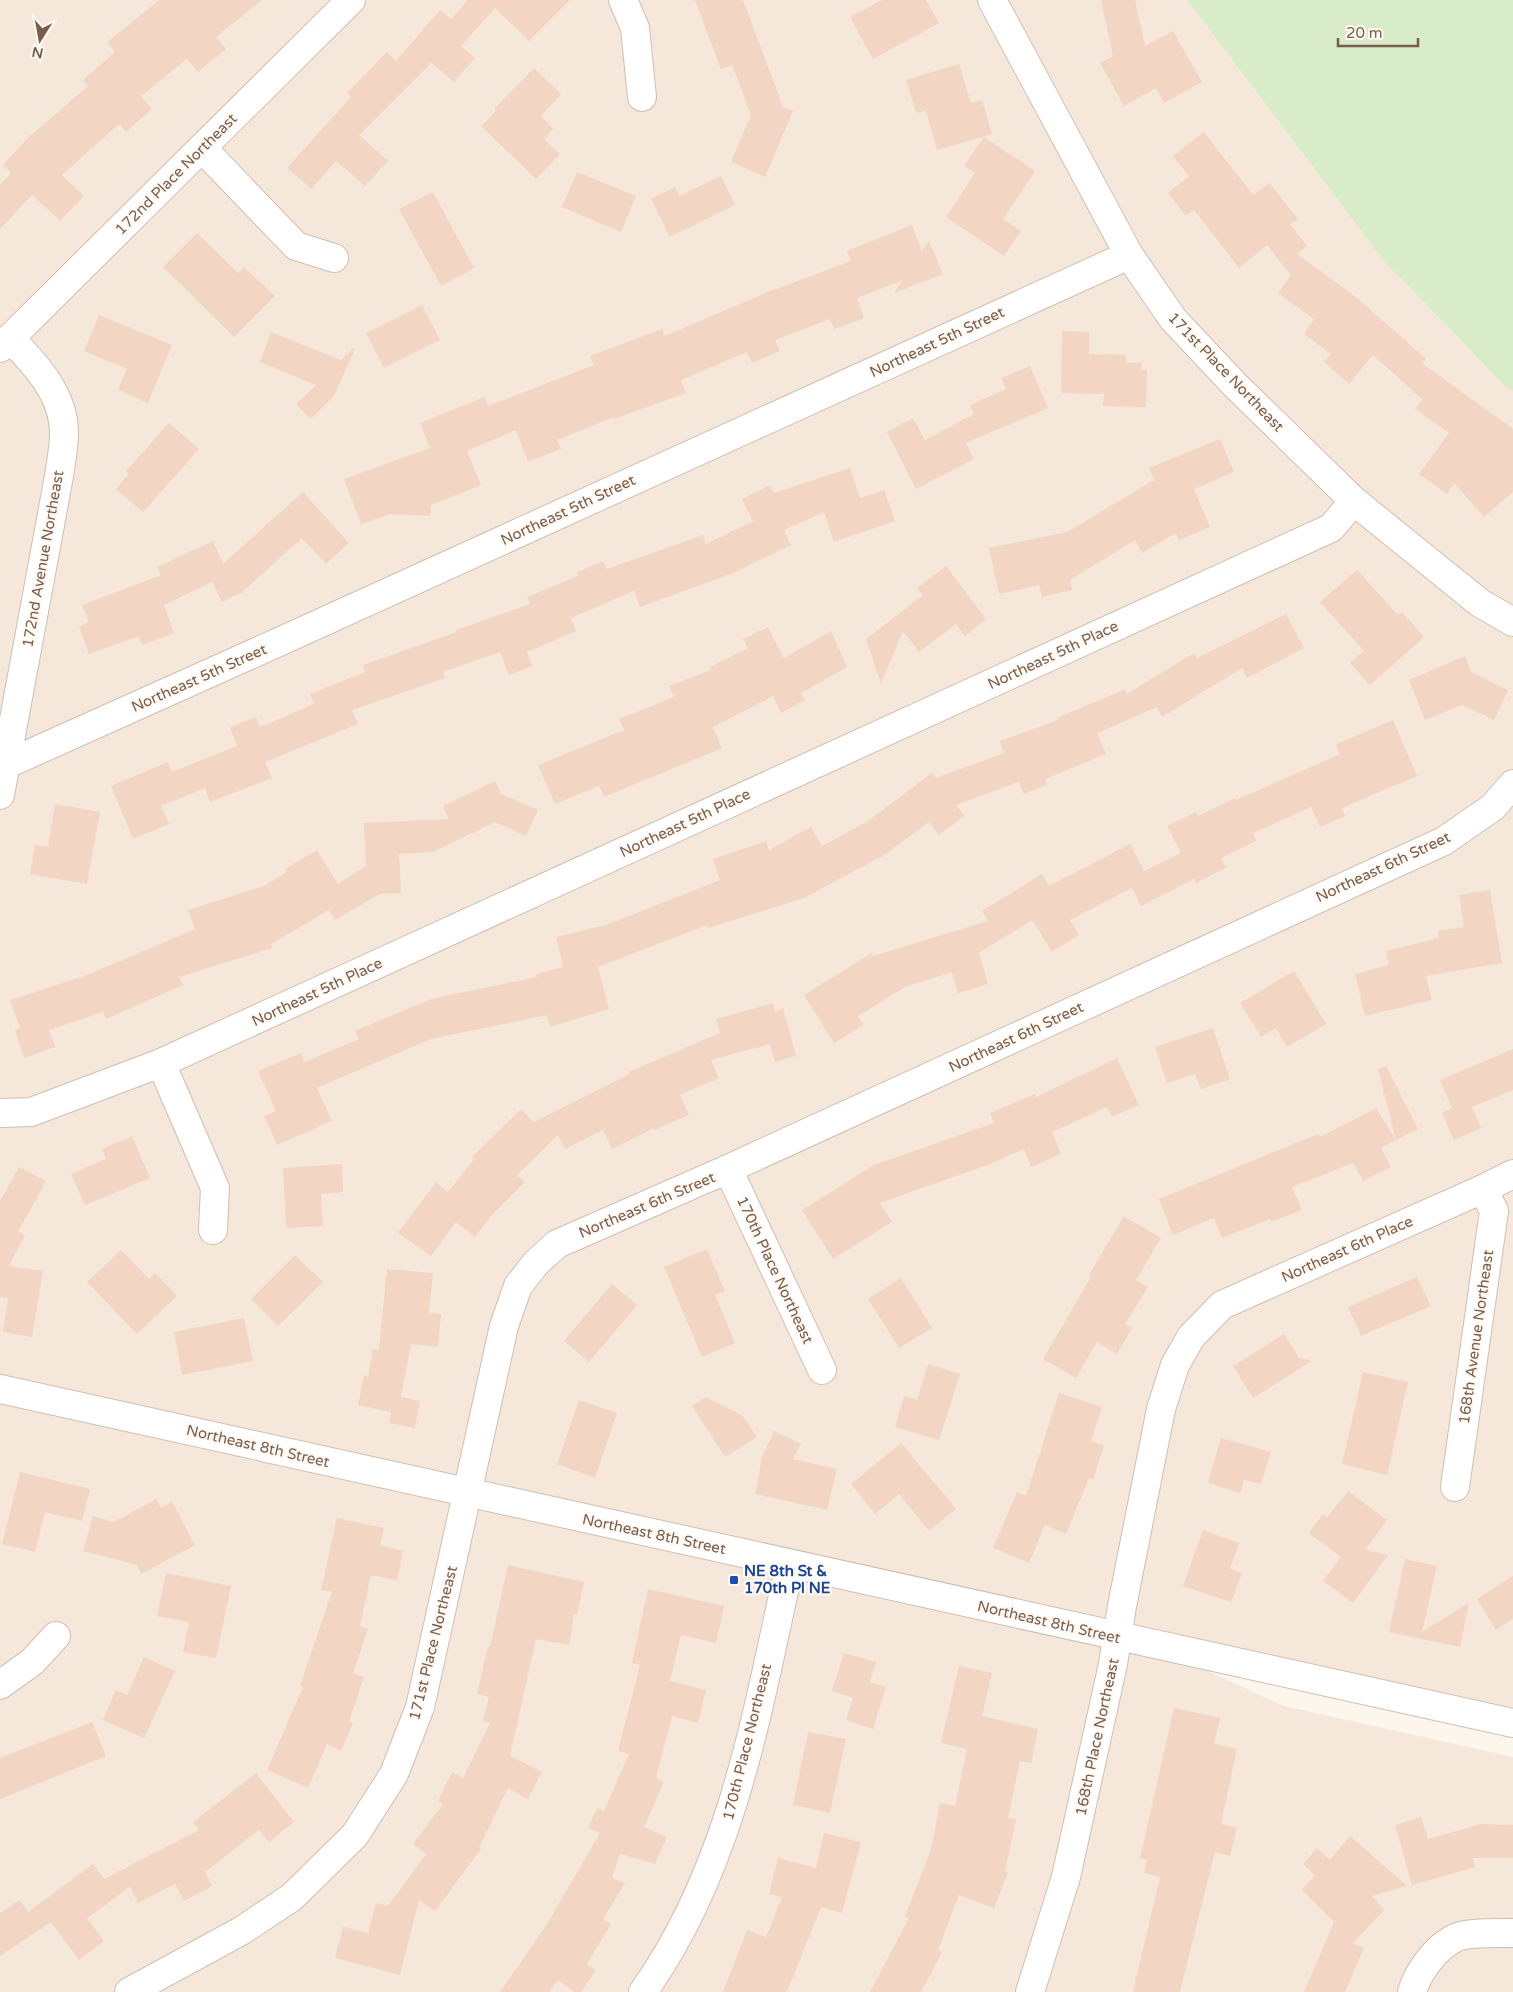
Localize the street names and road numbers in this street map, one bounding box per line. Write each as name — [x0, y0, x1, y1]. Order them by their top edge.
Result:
street label: 172nd Place Northeast — [111, 109, 241, 239]
street label: Northeast 5th Street — [867, 303, 1007, 381]
street label: 171st Place Northeast — [1164, 309, 1288, 436]
street label: 172nd Avenue Northeast — [19, 469, 68, 649]
street label: Northeast 5th Street — [498, 471, 638, 549]
street label: Northeast 5th Place — [985, 617, 1121, 693]
street label: Northeast 5th Street — [129, 640, 270, 716]
street label: Northeast 5th Place — [617, 785, 753, 861]
street label: Northeast 6th Street — [1313, 828, 1453, 906]
street label: Northeast 5th Place — [249, 954, 385, 1030]
street label: Northeast 6th Street — [946, 998, 1086, 1076]
street label: Northeast 6th Street — [576, 1168, 718, 1242]
street label: 170th Place Northeast — [733, 1193, 817, 1347]
street label: Northeast 6th Place — [1278, 1212, 1416, 1286]
street label: 168th Avenue Northeast — [1455, 1248, 1497, 1425]
street label: Northeast 8th Street — [185, 1421, 332, 1471]
street label: Northeast 8th Street — [581, 1510, 728, 1558]
street label: 171st Place Northeast — [405, 1563, 461, 1722]
street label: Northeast 8th Street — [976, 1597, 1123, 1647]
street label: 168th Place Northeast — [1071, 1656, 1123, 1818]
street label: 170th Place Northeast — [719, 1662, 775, 1822]

